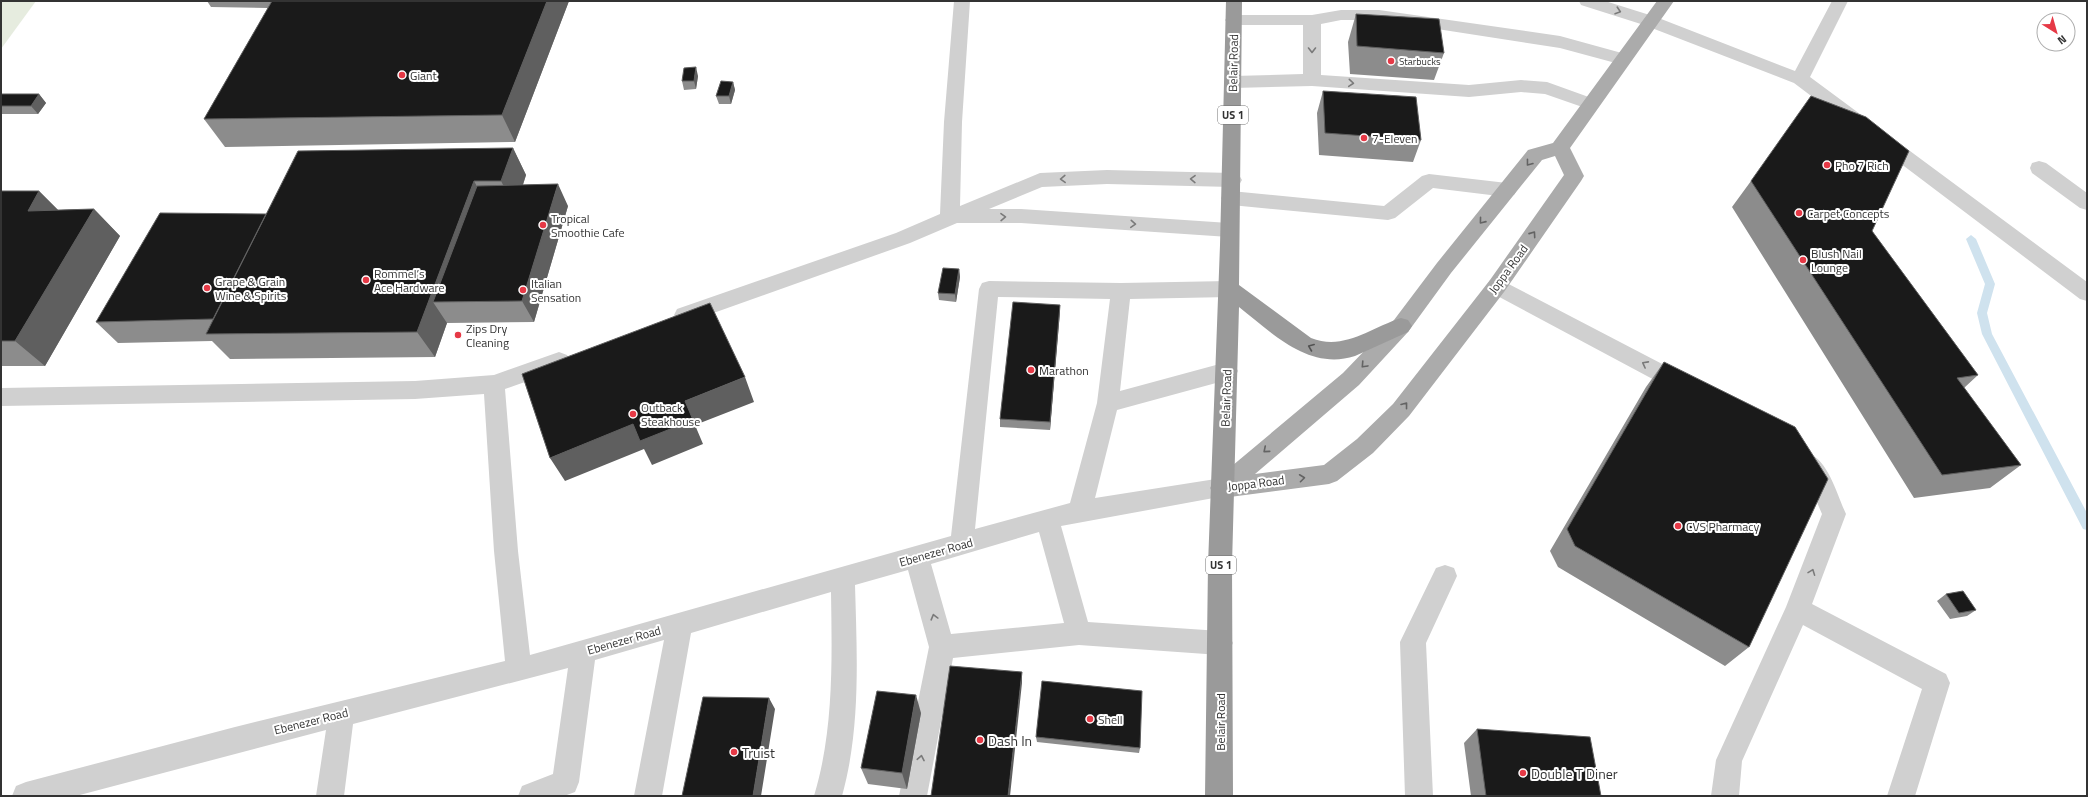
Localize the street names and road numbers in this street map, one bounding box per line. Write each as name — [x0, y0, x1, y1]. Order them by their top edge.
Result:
street label: Belair Road — [1223, 34, 1243, 92]
road number: US 1 — [1218, 106, 1248, 124]
street label: Joppa Road — [1484, 240, 1532, 298]
street label: Belair Road — [1215, 369, 1237, 427]
street label: Joppa Road — [1227, 470, 1285, 496]
street label: Ebenezer Road — [897, 532, 975, 572]
road number: US 1 — [1206, 556, 1236, 574]
street label: Ebenezer Road — [585, 620, 663, 660]
street label: Belair Road — [1211, 693, 1230, 751]
street label: Ebenezer Road — [272, 703, 350, 739]

